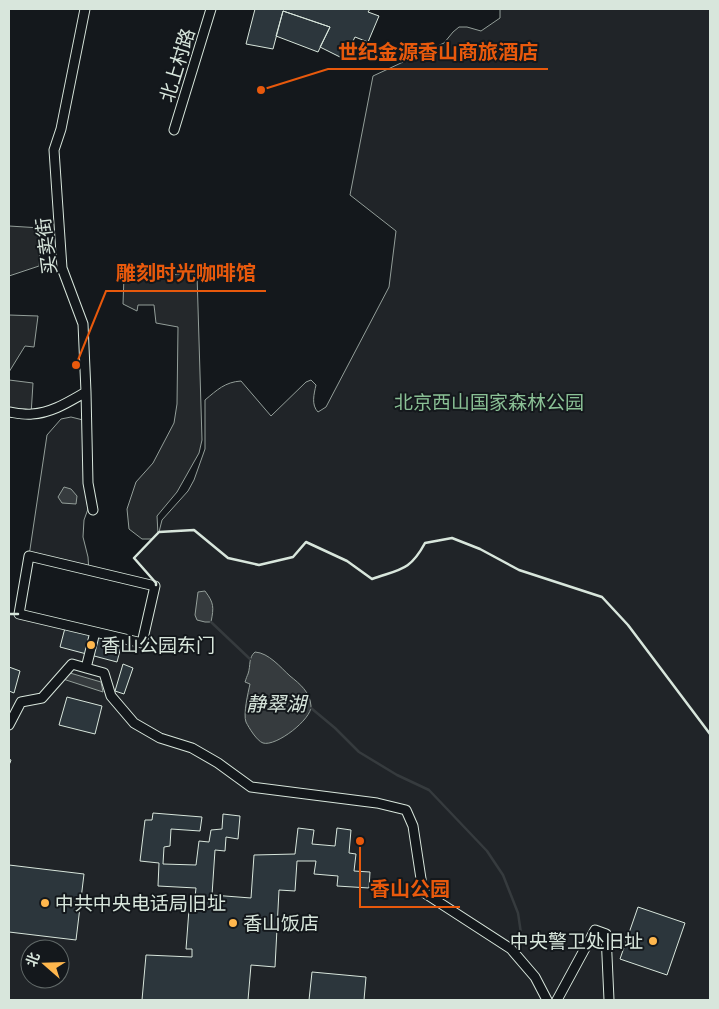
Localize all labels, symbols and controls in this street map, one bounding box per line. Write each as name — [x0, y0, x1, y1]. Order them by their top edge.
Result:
street label: 北上村路 — [154, 25, 199, 105]
callout: 世纪金源香山商旅酒店 — [328, 34, 548, 69]
text: 世纪金源香山商旅酒店 — [338, 39, 538, 63]
street label: 买卖街 — [31, 216, 60, 276]
callout: 雕刻时光咖啡馆 — [106, 256, 266, 291]
text: 雕刻时光咖啡馆 — [116, 260, 256, 284]
park label: 北京西山国家森林公园 — [394, 390, 584, 413]
place label: 香山公园东门 — [101, 633, 215, 656]
marker: 香山公园东门 — [85, 639, 97, 651]
water label: 静翠湖 — [246, 691, 309, 715]
callout: 香山公园 — [360, 872, 460, 907]
text: 香山公园 — [370, 876, 450, 900]
place label: 中共中央电话局旧址 — [55, 891, 226, 914]
marker: 中共中央电话局旧址 — [39, 897, 51, 909]
place label: 香山饭店 — [243, 911, 319, 934]
marker: 香山饭店 — [227, 917, 239, 929]
place label: 中央警卫处旧址 — [510, 929, 643, 952]
marker: 中央警卫处旧址 — [647, 935, 659, 947]
north arrow — [20, 939, 70, 989]
text: 北 — [22, 950, 43, 969]

